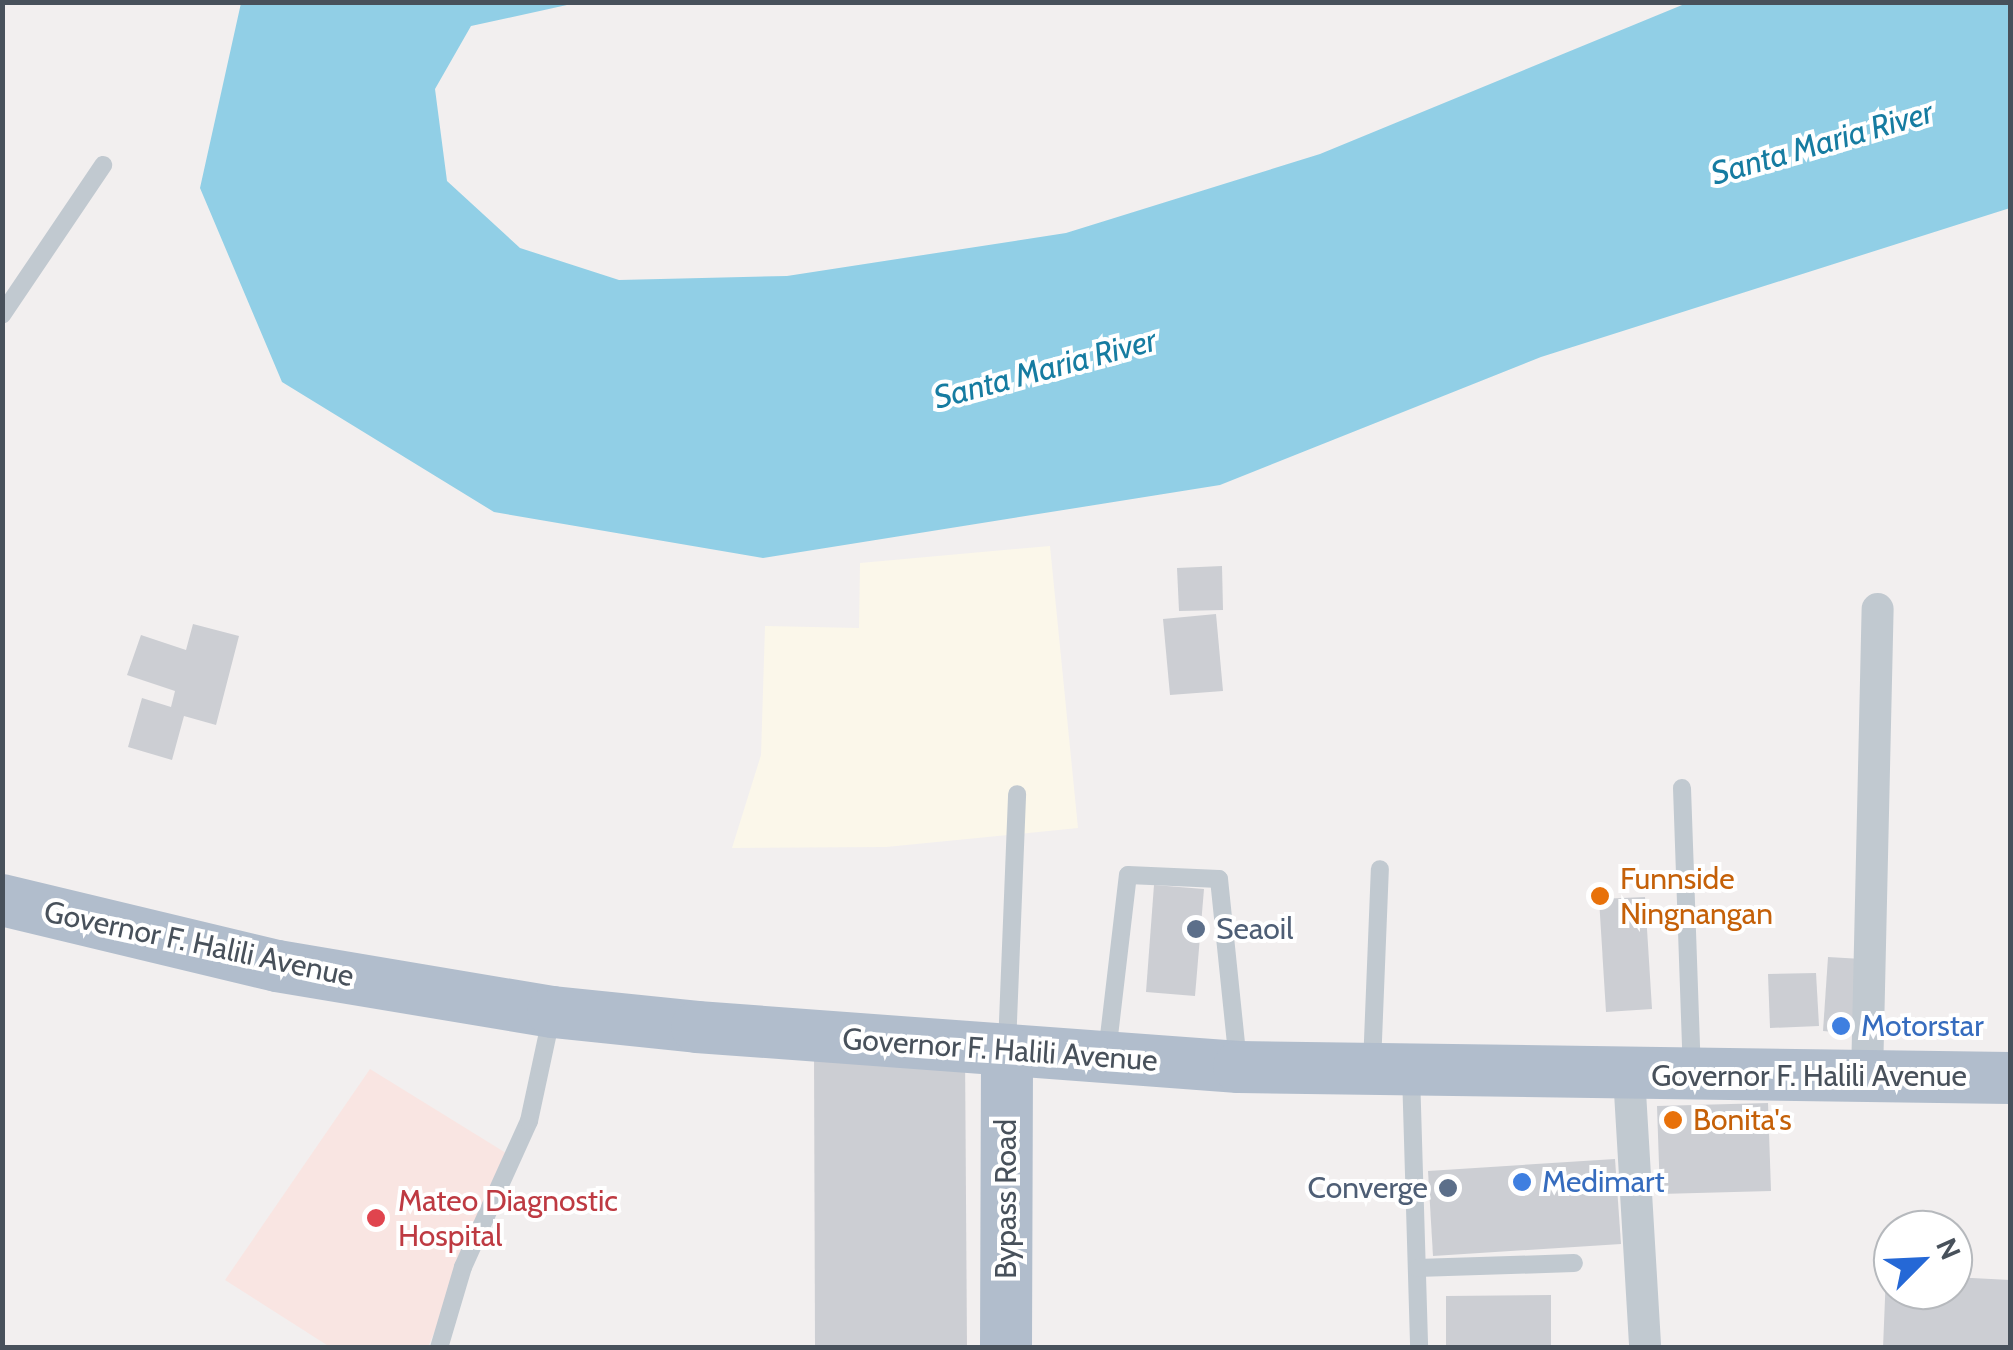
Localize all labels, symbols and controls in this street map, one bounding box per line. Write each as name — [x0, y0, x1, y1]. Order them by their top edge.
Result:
water label: Santa Maria River — [1707, 93, 1937, 193]
water label: Santa Maria River — [929, 321, 1161, 417]
place label: Funnside Ningnangan — [1620, 861, 1773, 932]
marker: Funnside Ningnangan — [1589, 885, 1611, 907]
street label: Governor F. Halili Avenue — [41, 894, 357, 994]
place label: Seaoil — [1216, 911, 1293, 947]
marker: Seaoil — [1185, 918, 1207, 940]
place label: Motorstar — [1861, 1008, 1984, 1044]
marker: Motorstar — [1830, 1015, 1852, 1037]
street label: Governor F. Halili Avenue — [841, 1021, 1159, 1079]
street label: Governor F. Halili Avenue — [1651, 1058, 1967, 1094]
place label: Bonita's — [1693, 1102, 1792, 1138]
marker: Bonita's — [1662, 1109, 1684, 1131]
street label: Bypass Road — [988, 1119, 1024, 1279]
place label: Medimart — [1542, 1164, 1665, 1200]
place label: Converge — [1308, 1170, 1428, 1206]
marker: Medimart — [1511, 1171, 1533, 1193]
marker: Converge — [1437, 1177, 1459, 1199]
place label: Mateo Diagnostic Hospital — [398, 1183, 618, 1254]
marker: Mateo Diagnostic Hospital — [363, 1205, 389, 1231]
north arrow — [1873, 1210, 1973, 1310]
text: N — [1929, 1233, 1968, 1265]

